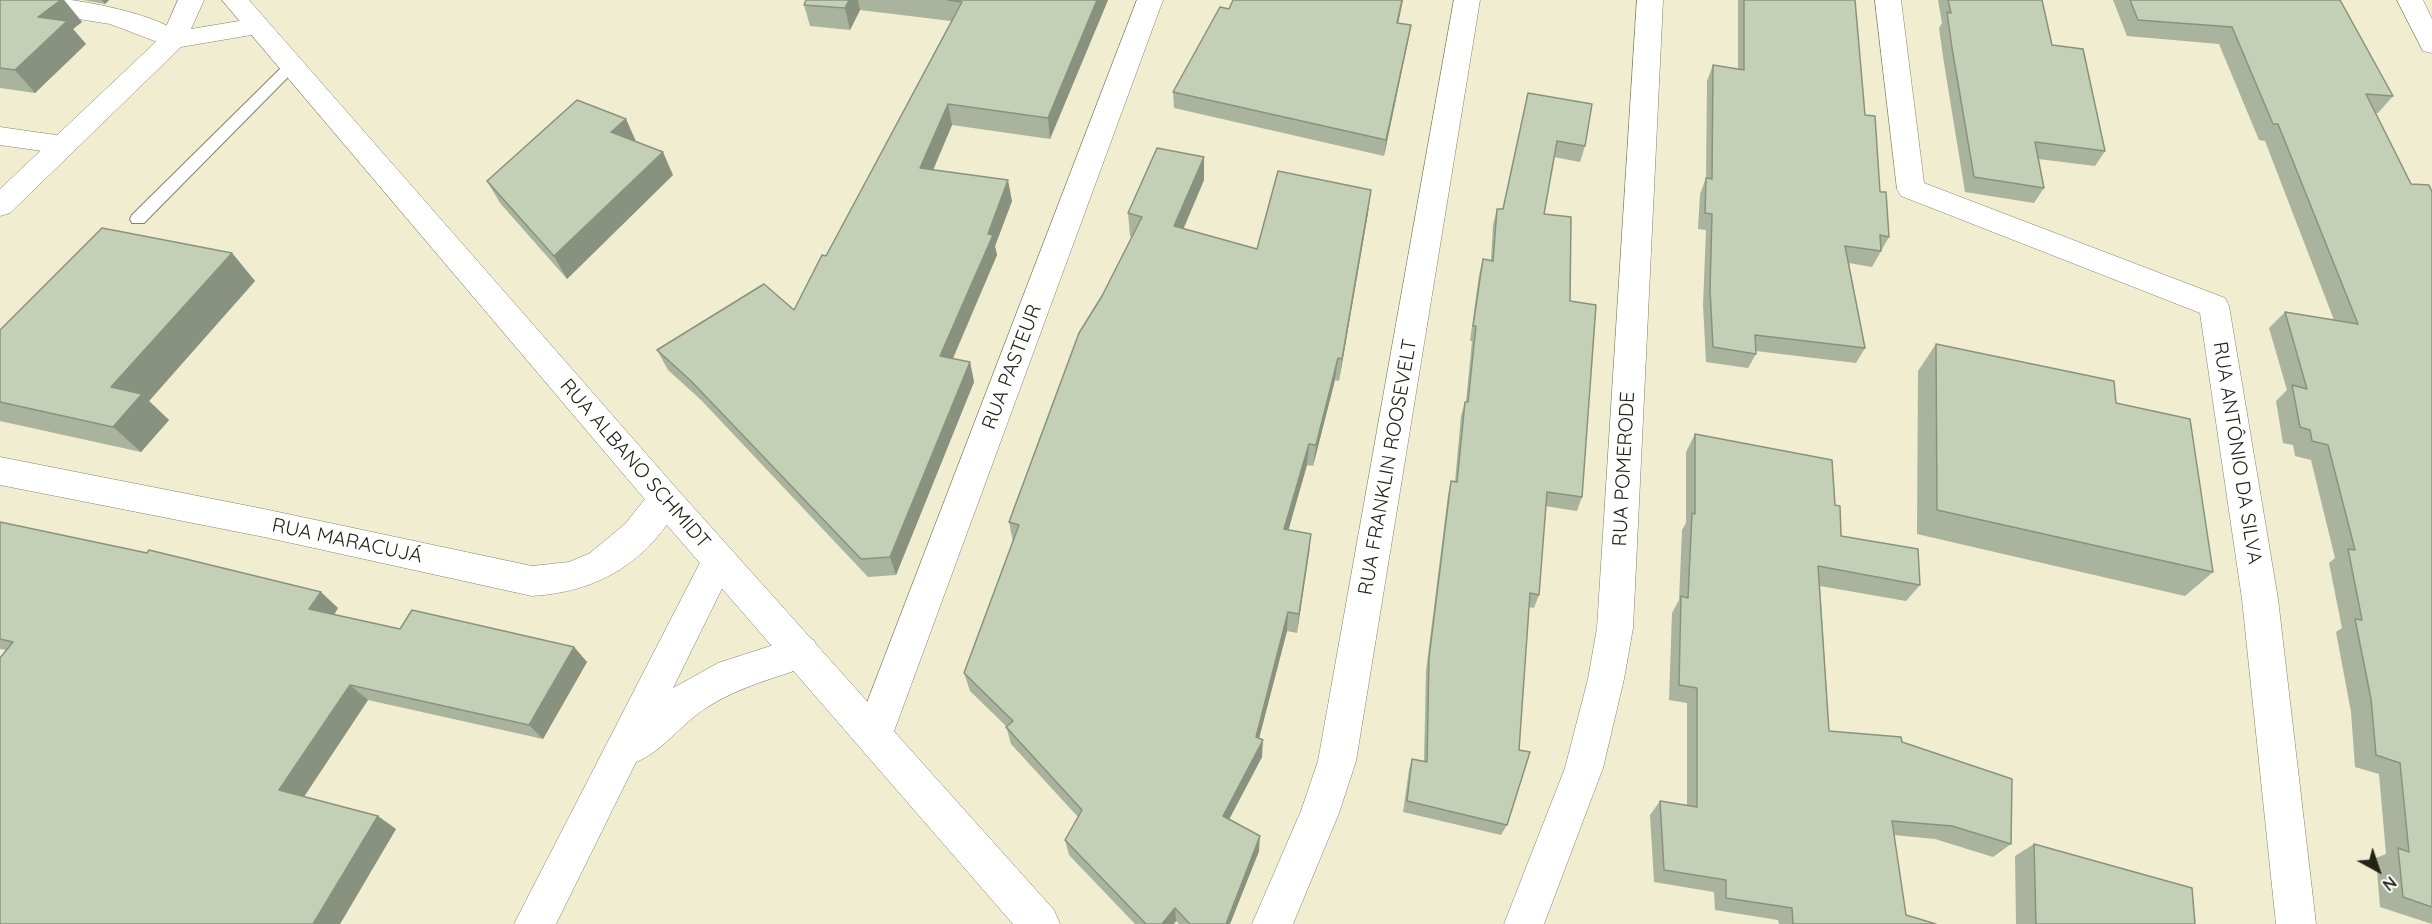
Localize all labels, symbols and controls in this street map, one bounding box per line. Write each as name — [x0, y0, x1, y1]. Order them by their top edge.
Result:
street label: RUA PASTEUR — [977, 301, 1047, 433]
street label: RUA FRANKLIN ROOSEVELT — [1354, 337, 1422, 597]
street label: RUA ANTÔNIO DA SILVA — [2208, 340, 2266, 566]
street label: RUA ALBANO SCHMIDT — [555, 374, 715, 554]
street label: RUA POMERODE — [1608, 391, 1640, 547]
street label: RUA MARACUJÁ — [270, 513, 424, 569]
north arrow — [2348, 840, 2408, 900]
text: N — [2379, 872, 2401, 895]

